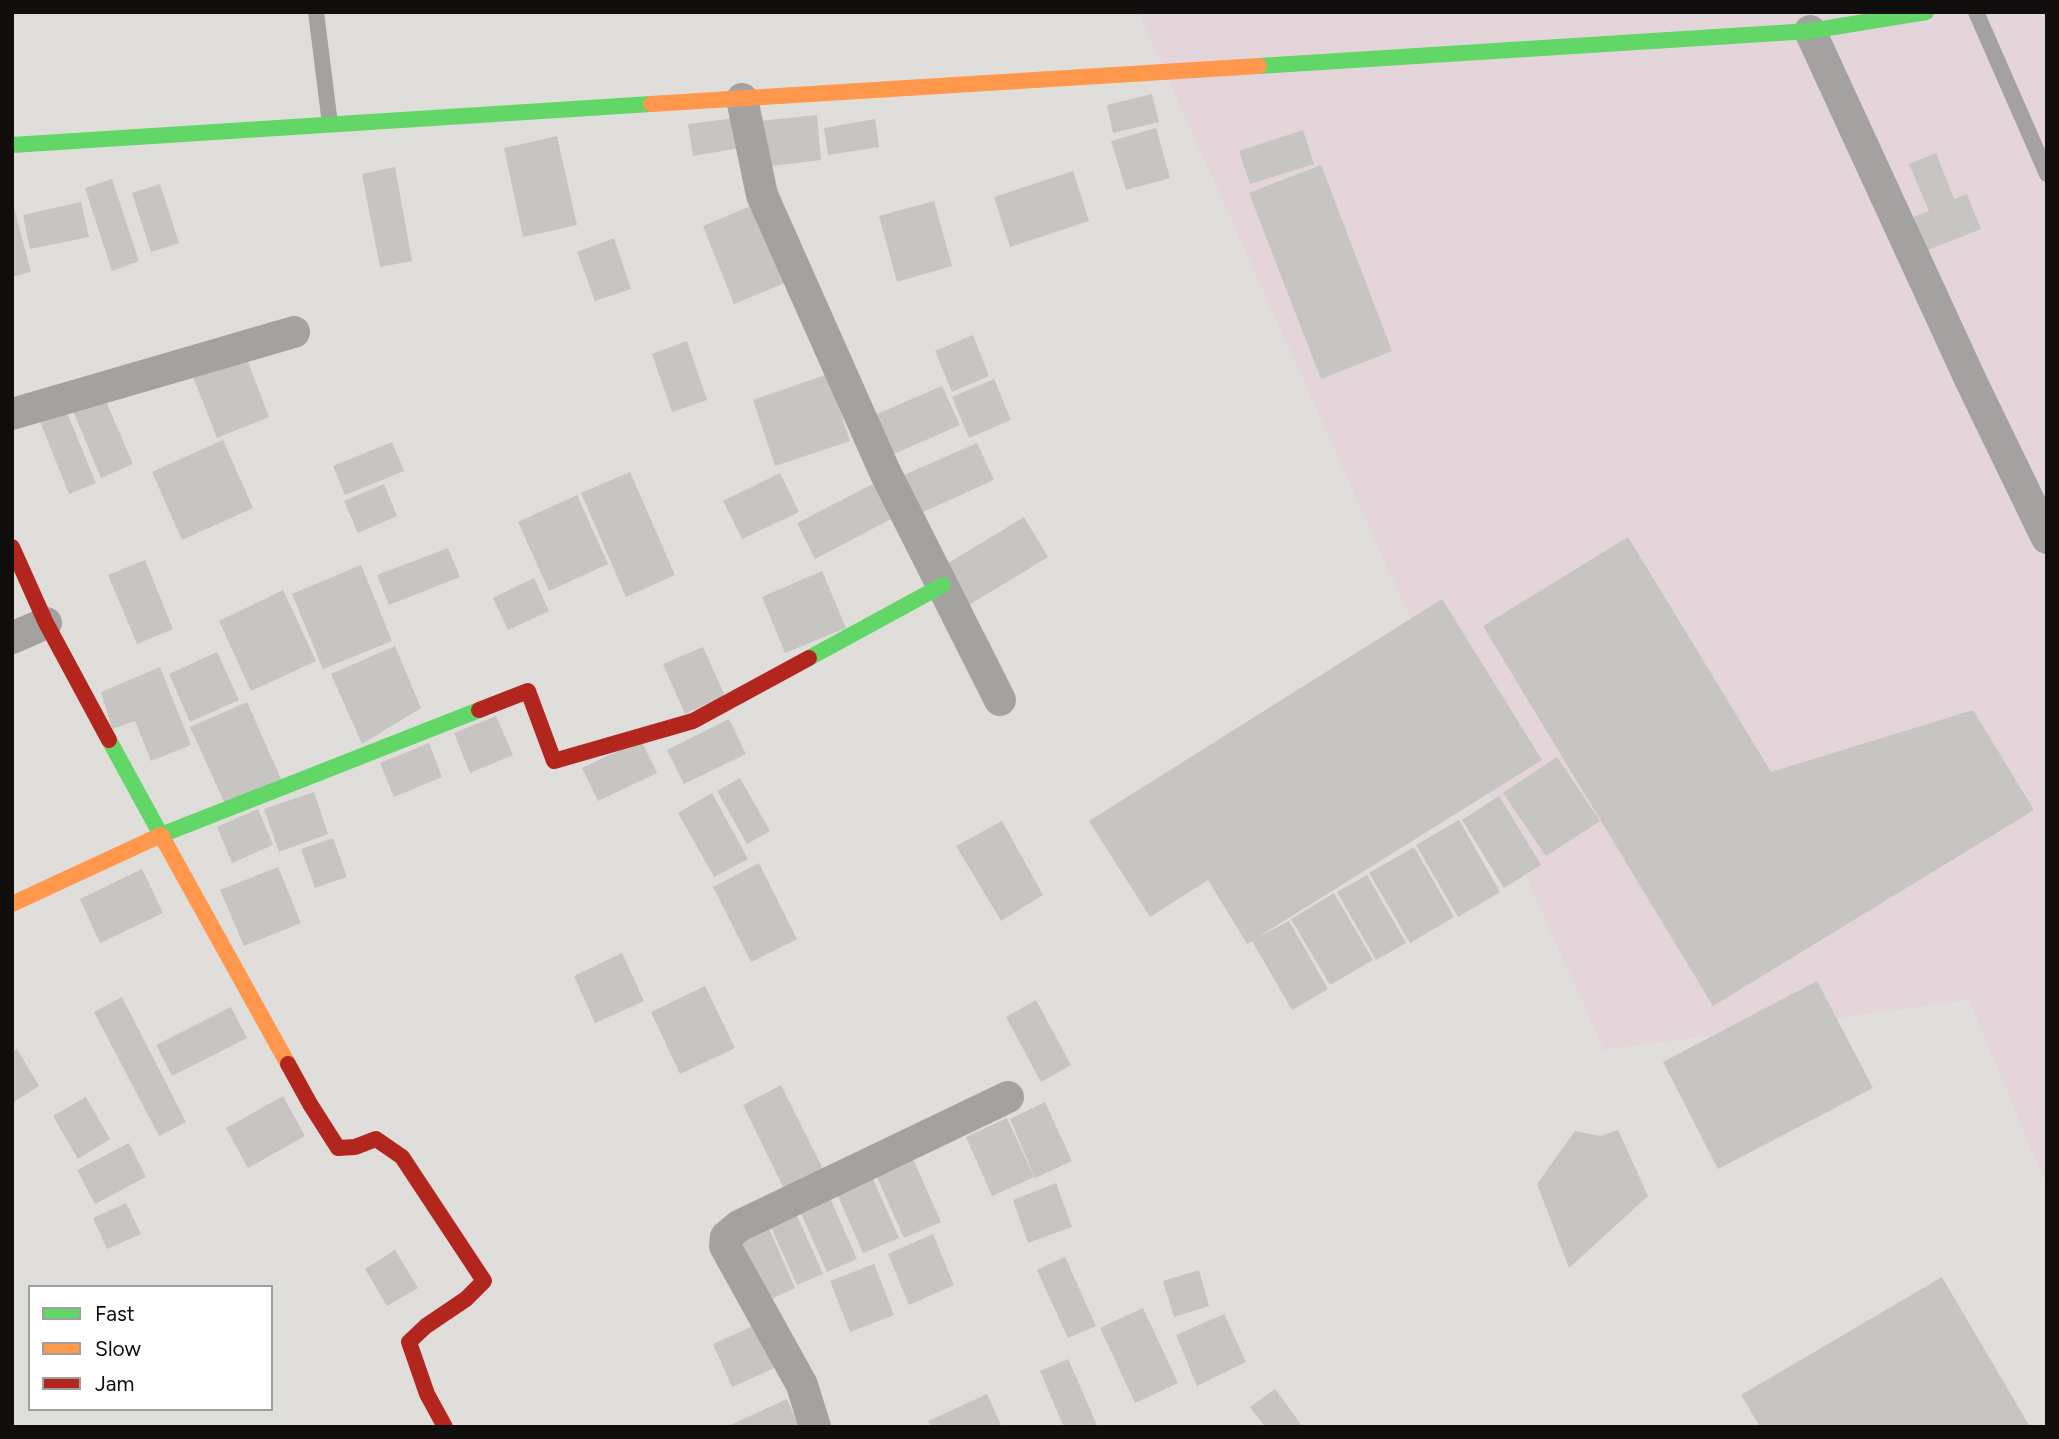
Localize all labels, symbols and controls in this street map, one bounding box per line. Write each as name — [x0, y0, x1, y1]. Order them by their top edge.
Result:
legend — [28, 1285, 273, 1411]
text: Fast — [95, 1301, 135, 1326]
text: Slow — [95, 1336, 141, 1361]
text: Jam — [95, 1371, 134, 1396]

